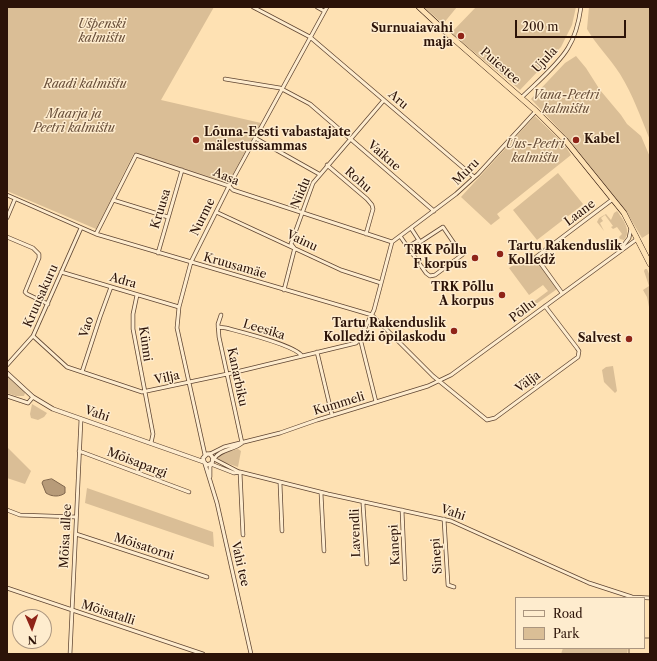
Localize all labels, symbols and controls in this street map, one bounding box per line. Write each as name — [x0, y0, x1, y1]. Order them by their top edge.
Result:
scale bar — [517, 12, 628, 38]
park label: Uspenski kalmistu — [78, 18, 126, 46]
text: 200 m — [522, 19, 559, 34]
place label: Surnuaiavahi maja — [371, 22, 453, 50]
marker: Surnuaiavahi maja — [456, 31, 466, 41]
street label: Ujula — [530, 44, 560, 76]
street label: Puiestee — [477, 45, 523, 87]
park label: Raadi kalmistu — [44, 78, 126, 92]
street label: Aru — [385, 88, 411, 112]
park label: Vana-Peetri kalmistu — [533, 89, 599, 117]
park label: Maarja ja Peetri kalmistu — [33, 108, 115, 136]
place label: Lõuna-Eesti vabastajate mälestussammas — [204, 126, 351, 154]
place label: Kabel — [584, 133, 620, 147]
marker: Lõuna-Eesti vabastajate mälestussammas — [191, 135, 201, 145]
marker: Kabel — [571, 135, 581, 145]
street label: Vaikne — [365, 138, 403, 174]
park label: Uus-Peetri kalmistu — [506, 138, 564, 166]
street label: Muru — [450, 156, 482, 188]
street label: Rohu — [342, 164, 374, 196]
street label: Aasa — [211, 165, 241, 189]
street label: Niidu — [288, 176, 314, 210]
street label: Kruusa — [148, 187, 174, 231]
street label: Nurme — [188, 196, 218, 238]
street label: Laane — [562, 197, 598, 229]
street label: Vainu — [284, 228, 320, 254]
place label: Tartu Rakenduslik Kolledž — [508, 240, 622, 268]
place label: TRK Põllu F korpus — [404, 244, 467, 272]
marker: Tartu Rakenduslik Kolledž — [495, 249, 505, 259]
street label: Kruusamäe — [202, 250, 268, 282]
marker: TRK Põllu F korpus — [470, 253, 480, 263]
street label: Kruusakuru — [21, 262, 61, 330]
street label: Adra — [108, 270, 138, 292]
place label: TRK Põllu A korpus — [431, 281, 494, 309]
marker: TRK Põllu A korpus — [497, 290, 507, 300]
street label: Põllu — [507, 296, 539, 326]
street label: Vao — [77, 315, 97, 339]
street label: Leesika — [241, 317, 287, 343]
place label: Tartu Rakenduslik Kolledži õpilaskodu — [324, 317, 446, 345]
street label: Künni — [135, 326, 155, 362]
marker: Tartu Rakenduslik Kolledži õpilaskodu — [449, 326, 459, 336]
place label: Salvest — [578, 332, 621, 346]
marker: Salvest — [624, 334, 634, 344]
street label: Kanarbiku — [224, 346, 250, 408]
street label: Vilja — [153, 368, 181, 388]
street label: Välja — [513, 368, 543, 396]
street label: Kummeli — [312, 389, 366, 419]
street label: Vahi — [83, 403, 111, 425]
street label: Mõisapargi — [105, 445, 169, 481]
street label: Vahi — [439, 502, 467, 524]
street label: Mõisa allee — [57, 503, 75, 569]
street label: Lavendli — [348, 508, 364, 558]
street label: Kanepi — [387, 524, 403, 566]
street label: Mõisatorni — [112, 531, 176, 563]
street label: Sinepi — [429, 537, 445, 575]
street label: Vahi tee — [228, 540, 252, 588]
legend — [515, 597, 645, 649]
street label: Mõisatalli — [79, 598, 137, 628]
text: Road — [553, 606, 583, 621]
north arrow — [12, 609, 52, 649]
text: Park — [553, 626, 579, 641]
text: N — [27, 633, 37, 647]

